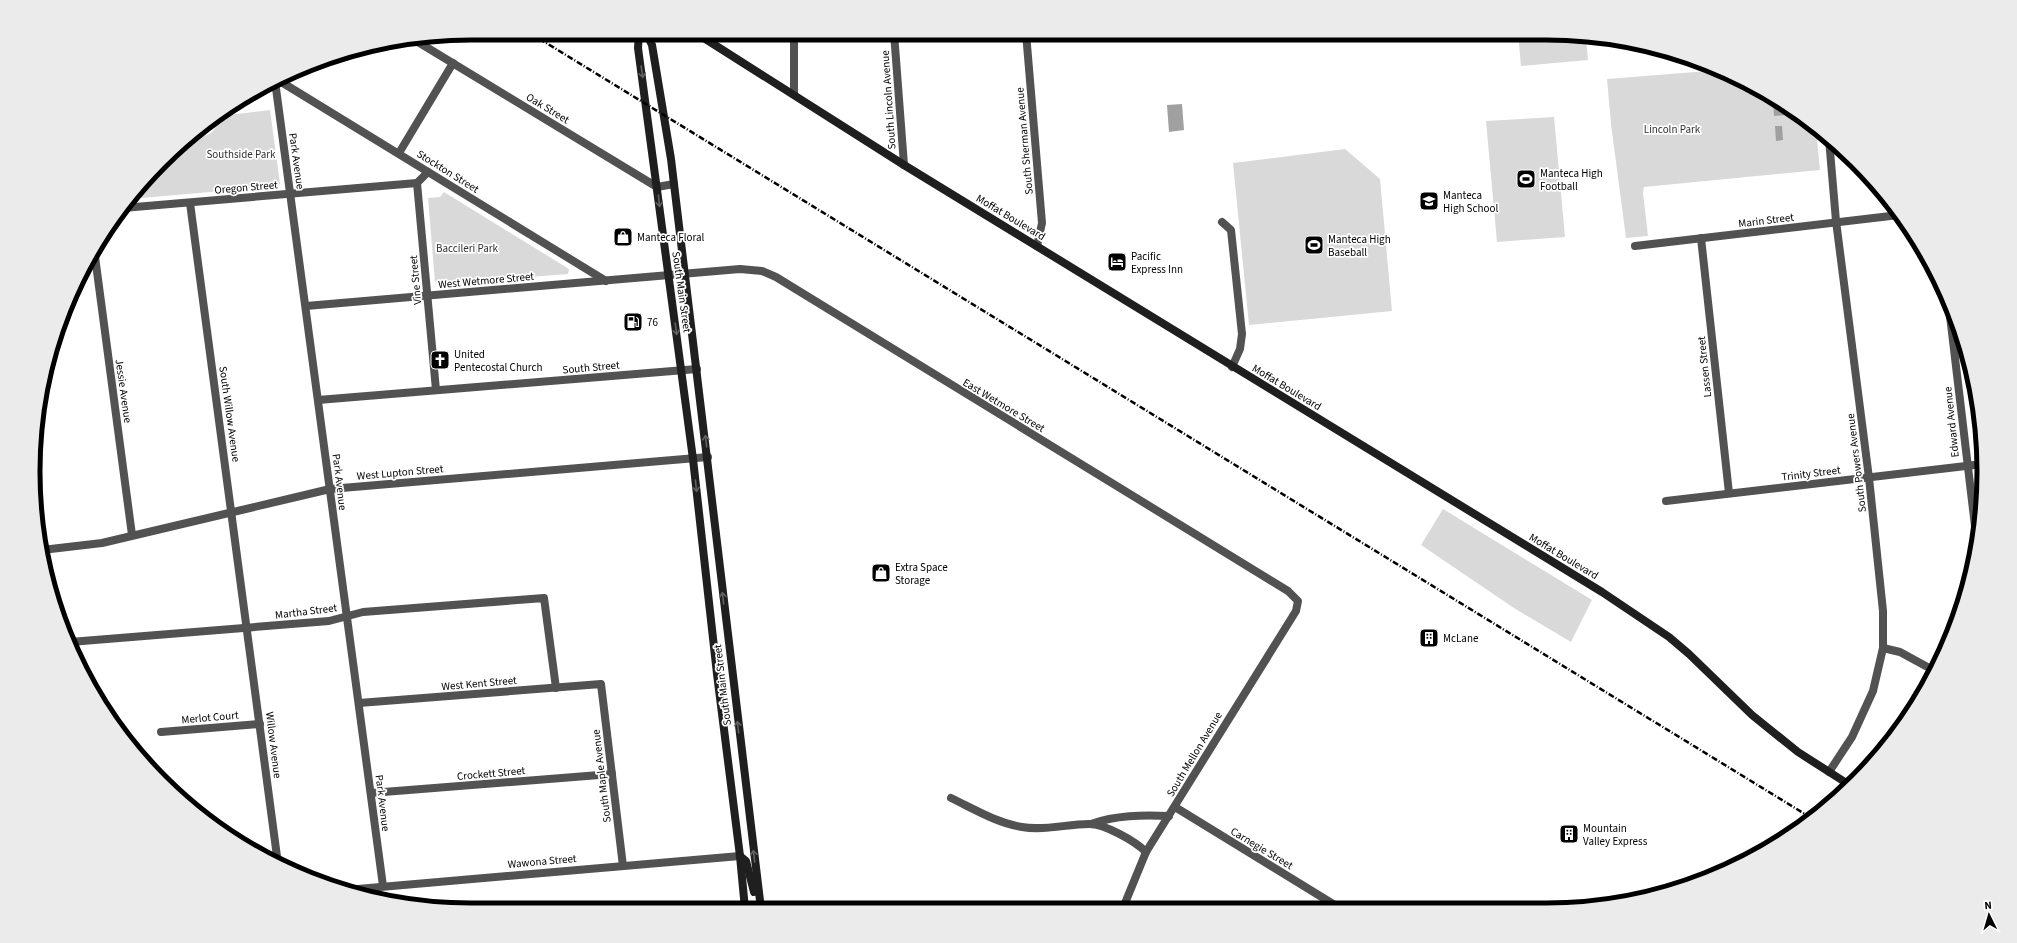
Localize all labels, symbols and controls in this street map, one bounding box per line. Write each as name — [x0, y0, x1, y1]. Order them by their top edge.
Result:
street label: South Lincoln Avenue — [878, 49, 899, 150]
one-way arrow — [638, 65, 646, 78]
street label: South Sherman Avenue — [1012, 86, 1037, 195]
street label: Oak Street — [523, 90, 572, 127]
park label: Lincoln Park — [1644, 122, 1701, 137]
street label: Park Avenue — [285, 132, 308, 191]
street label: Stockton Street — [414, 146, 482, 197]
park label: Southside Park — [206, 147, 276, 162]
place label: Manteca High Football — [1540, 166, 1603, 194]
sports icon: Manteca High Football — [1515, 168, 1537, 190]
street label: Oregon Street — [214, 177, 279, 198]
place label: Manteca High School — [1443, 188, 1498, 216]
school or university icon: Manteca High School — [1418, 190, 1440, 212]
street label: Moffat Boulevard — [973, 191, 1048, 244]
one-way arrow — [655, 194, 662, 207]
street label: Marin Street — [1737, 210, 1795, 231]
shop icon: Manteca Floral — [612, 226, 634, 248]
place label: Manteca Floral — [637, 230, 705, 245]
place label: Manteca High Baseball — [1328, 232, 1391, 260]
sports icon: Manteca High Baseball — [1303, 234, 1325, 256]
park label: Baccileri Park — [436, 241, 499, 256]
place label: Pacific Express Inn — [1131, 249, 1183, 277]
street label: South Main Street — [668, 251, 695, 334]
hotel icon: Pacific Express Inn — [1106, 251, 1128, 273]
street label: Vine Street — [406, 254, 425, 305]
street label: West Wetmore Street — [438, 269, 535, 292]
fuel station icon: 76 — [622, 311, 644, 333]
place label: 76 — [647, 315, 658, 330]
one-way arrow — [672, 322, 680, 335]
street label: Lassen Street — [1694, 335, 1715, 398]
place label: United Pentecostal Church — [454, 347, 543, 375]
church icon: United Pentecostal Church — [429, 349, 451, 371]
street label: Jessie Avenue — [112, 358, 135, 424]
street label: South Street — [562, 358, 621, 377]
street label: Moffat Boulevard — [1249, 361, 1324, 414]
street label: South Willow Avenue — [215, 365, 244, 463]
street label: East Wetmore Street — [960, 375, 1048, 436]
street label: Edward Avenue — [1940, 385, 1963, 458]
street label: South Powers Avenue — [1843, 412, 1870, 513]
one-way arrow — [702, 435, 710, 448]
street label: Park Avenue — [329, 453, 350, 512]
street label: West Lupton Street — [356, 461, 444, 484]
street label: Trinity Street — [1781, 462, 1842, 485]
one-way arrow — [692, 479, 700, 492]
street label: Moffat Boulevard — [1526, 530, 1601, 583]
place label: Extra Space Storage — [895, 560, 948, 588]
shop icon: Extra Space Storage — [870, 562, 892, 584]
one-way arrow — [719, 592, 727, 605]
street label: Martha Street — [274, 600, 338, 623]
building icon: McLane — [1418, 627, 1440, 649]
place label: McLane — [1443, 631, 1479, 646]
street label: South Main Street — [710, 643, 735, 726]
street label: West Kent Street — [441, 673, 518, 694]
street label: Merlot Court — [181, 707, 240, 727]
street label: South Mellon Avenue — [1163, 708, 1226, 800]
street label: Willow Avenue — [262, 711, 285, 780]
one-way arrow — [734, 721, 742, 734]
street label: South Maple Avenue — [588, 728, 615, 823]
street label: Crockett Street — [456, 763, 526, 784]
street label: Park Avenue — [372, 774, 393, 833]
place label: Mountain Valley Express — [1583, 821, 1648, 849]
building icon: Mountain Valley Express — [1558, 823, 1580, 845]
street label: Carnegie Street — [1228, 824, 1296, 873]
one-way arrow — [750, 850, 758, 863]
street label: Wawona Street — [507, 851, 577, 872]
north arrow — [1969, 895, 2009, 935]
text: N — [1984, 898, 1992, 913]

